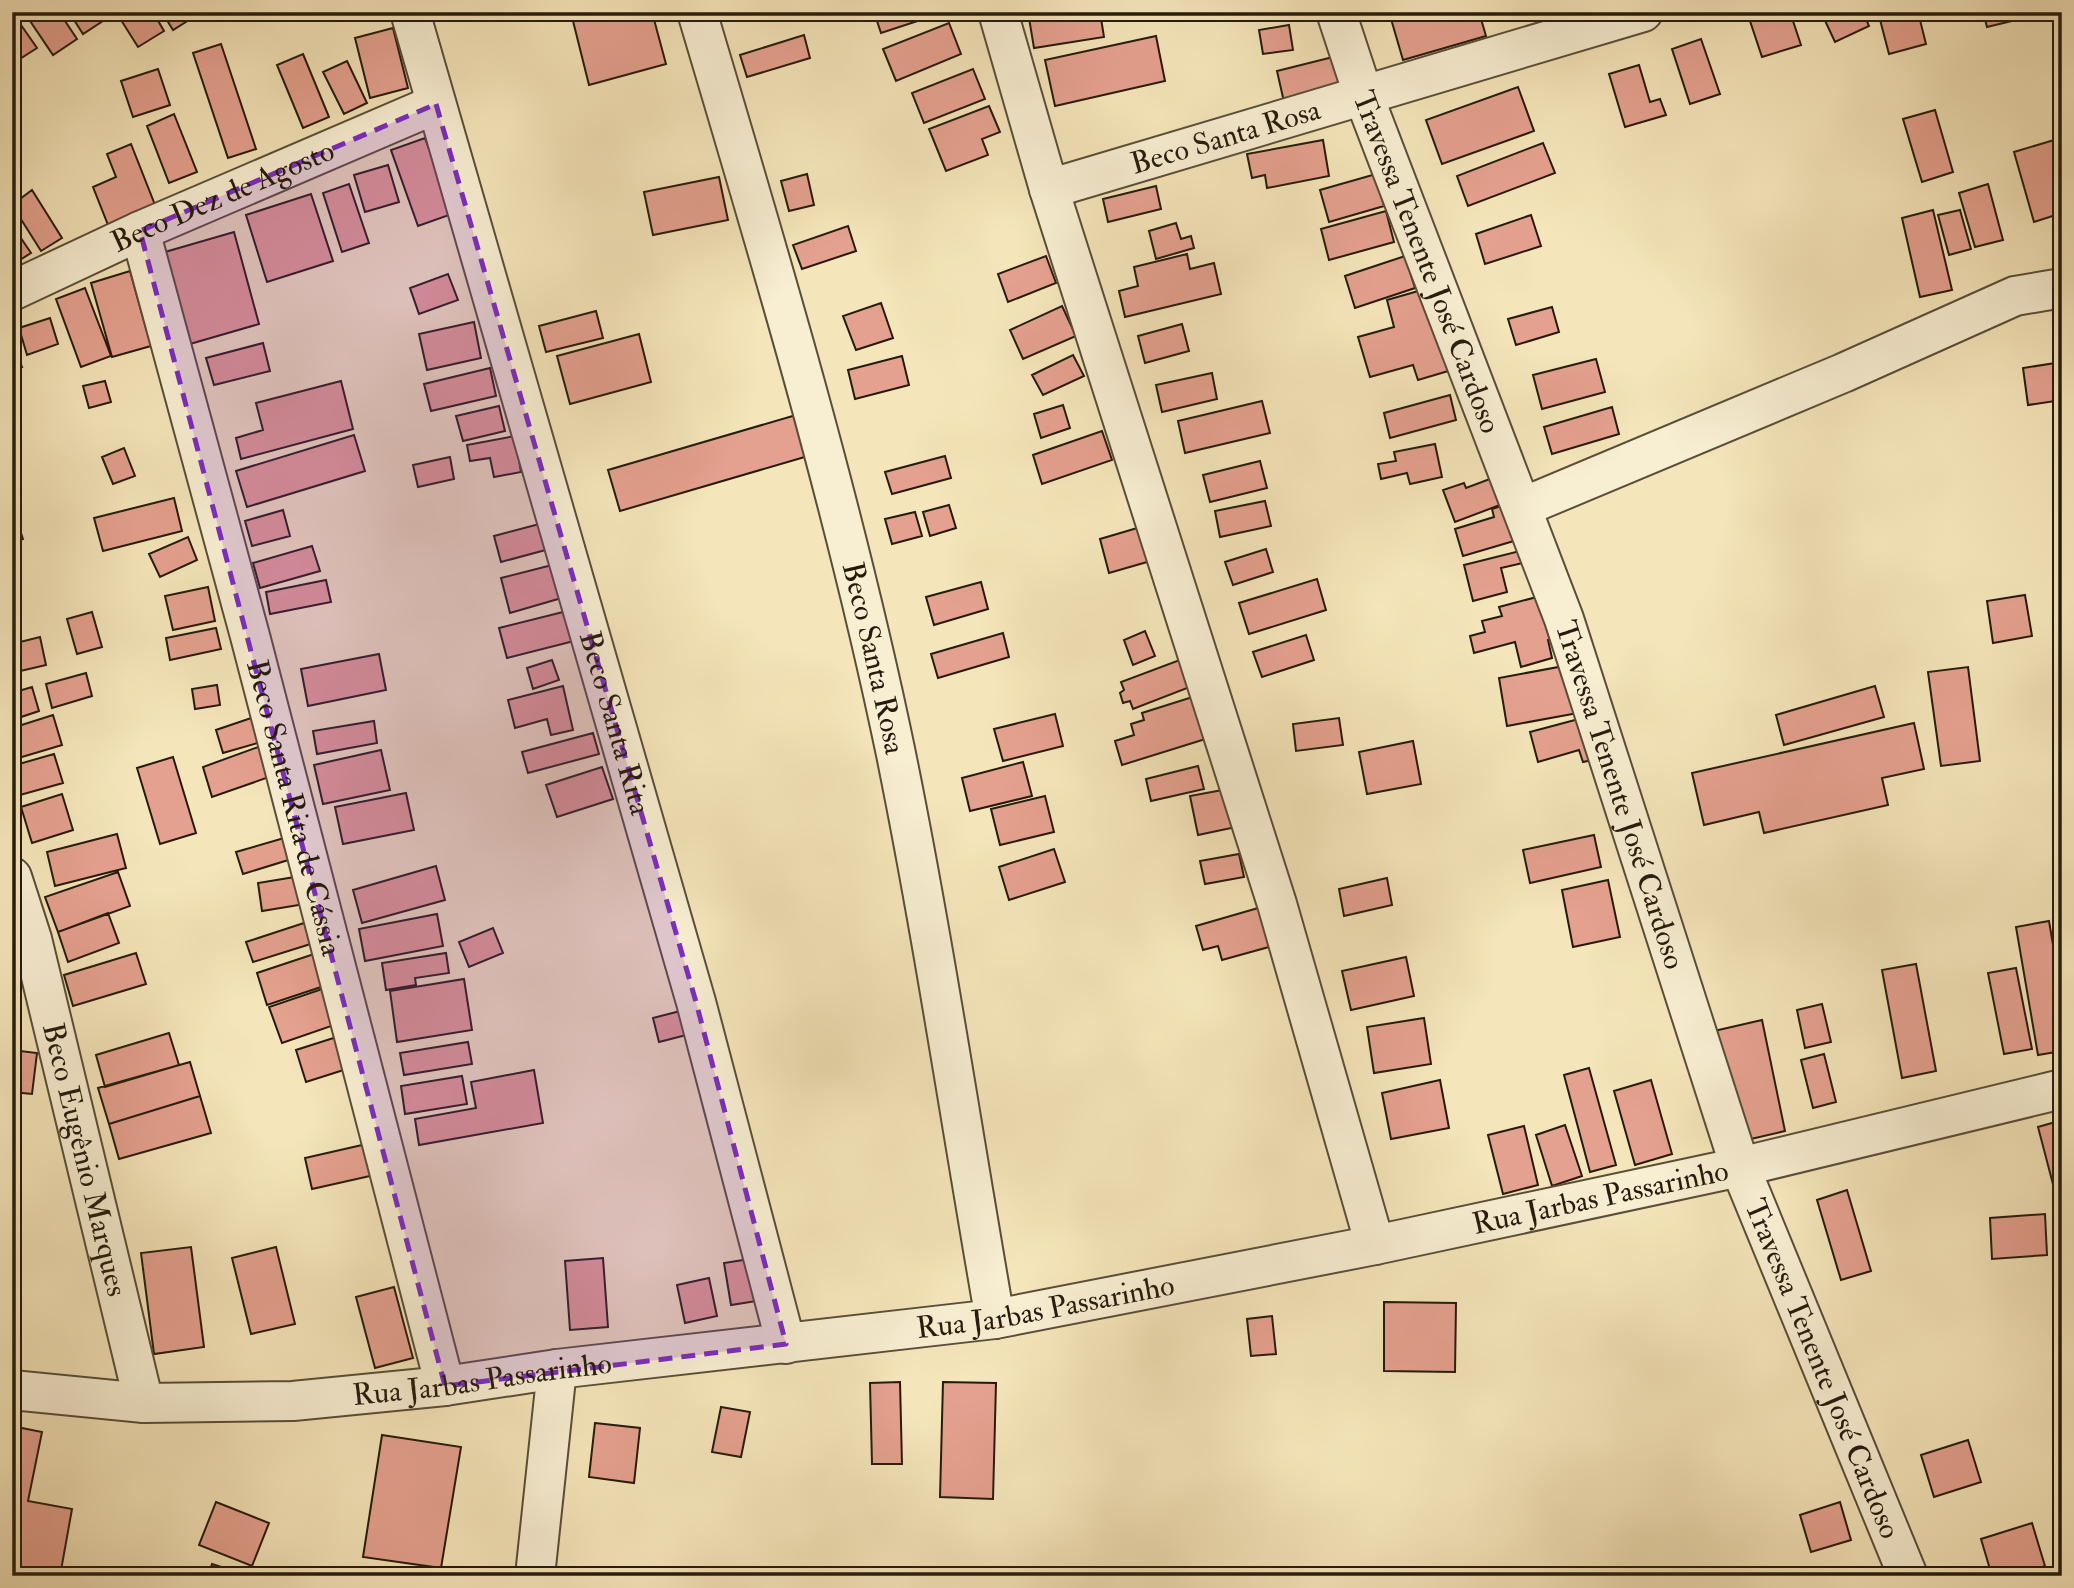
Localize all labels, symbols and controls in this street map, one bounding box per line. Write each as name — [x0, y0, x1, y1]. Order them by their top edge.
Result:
street label: Travessa Tenente José Cardoso — [1344, 85, 1509, 439]
street label: Beco Santa Rosa — [1126, 91, 1325, 183]
street label: Beco Dez de Agosto — [105, 132, 340, 261]
street label: Beco Santa Rosa — [834, 558, 914, 758]
street label: Travessa Tenente José Cardoso — [1547, 616, 1693, 974]
street label: Beco Santa Rita — [571, 627, 659, 820]
street label: Beco Santa Rita de Cássia — [238, 656, 350, 960]
street label: Beco Eugênio Marques — [34, 1019, 136, 1300]
street label: Rua Jarbas Passarinho — [1469, 1152, 1732, 1243]
street label: Travessa Tenente José Cardoso — [1736, 1193, 1909, 1544]
street label: Rua Jarbas Passarinho — [914, 1267, 1177, 1347]
street label: Rua Jarbas Passarinho — [351, 1345, 614, 1414]

